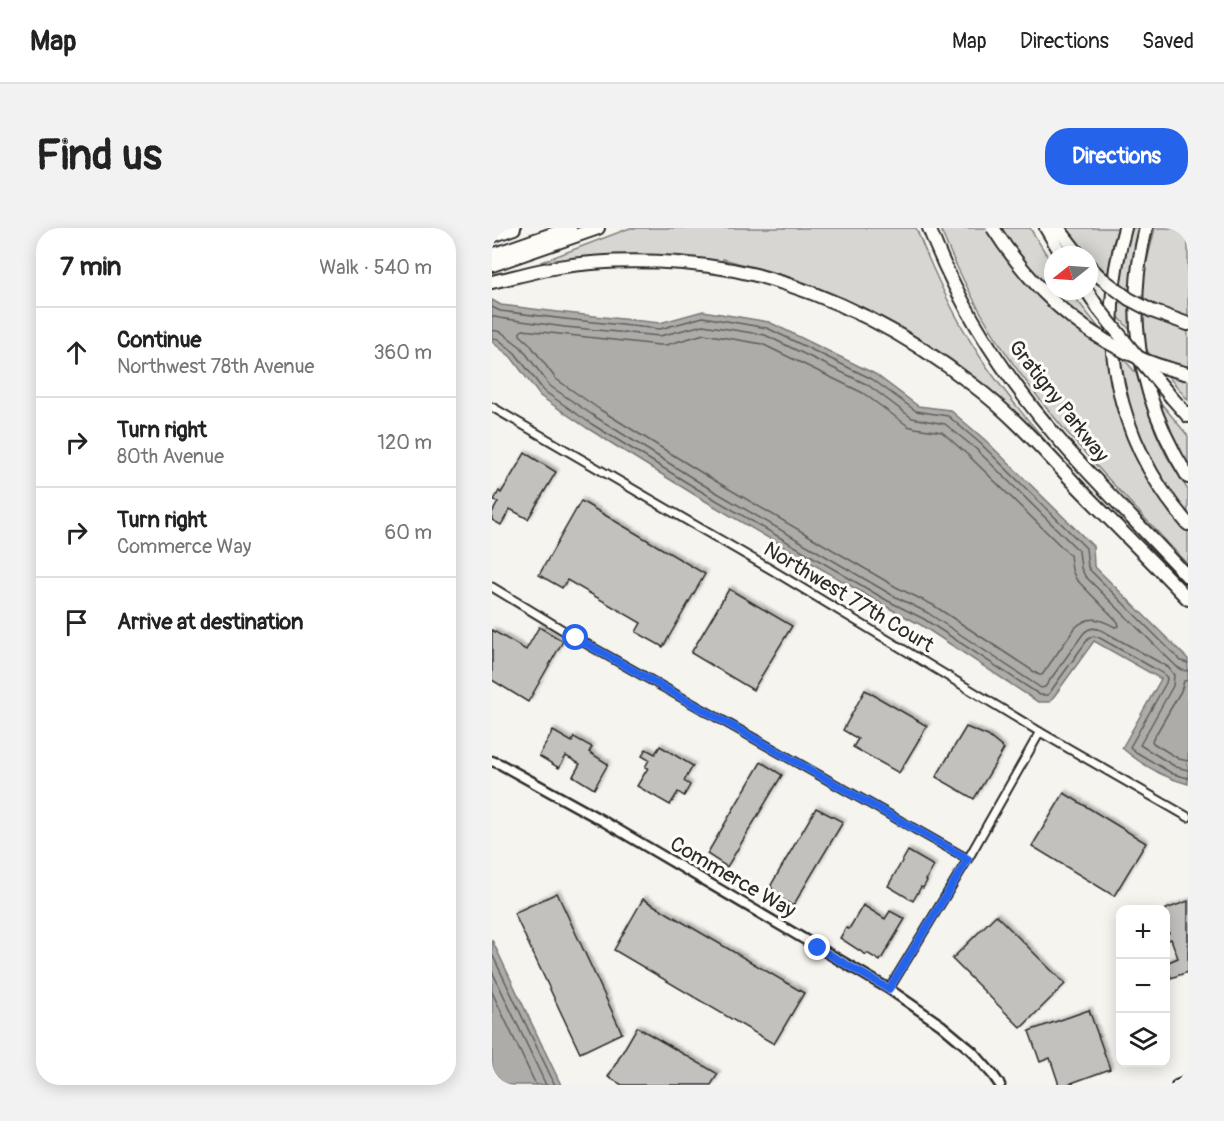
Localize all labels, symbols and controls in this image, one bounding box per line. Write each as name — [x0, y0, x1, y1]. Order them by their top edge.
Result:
text: Map — [30, 24, 76, 59]
text: Map — [952, 28, 987, 55]
text: Directions — [1020, 28, 1109, 55]
text: Saved — [1142, 28, 1194, 55]
button: Directions — [1045, 128, 1188, 185]
text: Find us — [36, 130, 162, 182]
north arrow — [1044, 246, 1098, 300]
text: 7 min — [60, 251, 122, 283]
text: Walk · 540 m — [319, 255, 432, 280]
text: Continue — [117, 326, 201, 354]
street label: Gratigny Parkway — [1002, 335, 1115, 468]
icon: ahead — [60, 336, 93, 369]
text: 360 m — [373, 340, 432, 365]
text: Northwest 78th Avenue — [117, 354, 314, 379]
text: Turn right — [117, 416, 207, 444]
icon: right — [60, 426, 93, 459]
text: 120 m — [377, 430, 432, 455]
text: 80th Avenue — [117, 444, 224, 469]
text: Turn right — [117, 506, 207, 534]
icon: right — [60, 516, 93, 549]
text: 60 m — [385, 520, 432, 545]
text: Commerce Way — [117, 534, 251, 559]
street label: Northwest 77th Court — [759, 536, 939, 659]
icon: arrive — [60, 606, 93, 639]
text: Arrive at destination — [117, 608, 303, 636]
route start — [562, 624, 588, 650]
street label: Commerce Way — [665, 830, 801, 924]
map controls — [1116, 905, 1170, 1067]
button: + — [1116, 905, 1170, 959]
route end — [804, 934, 830, 960]
button: − — [1116, 959, 1170, 1013]
button: layers — [1116, 1013, 1170, 1067]

